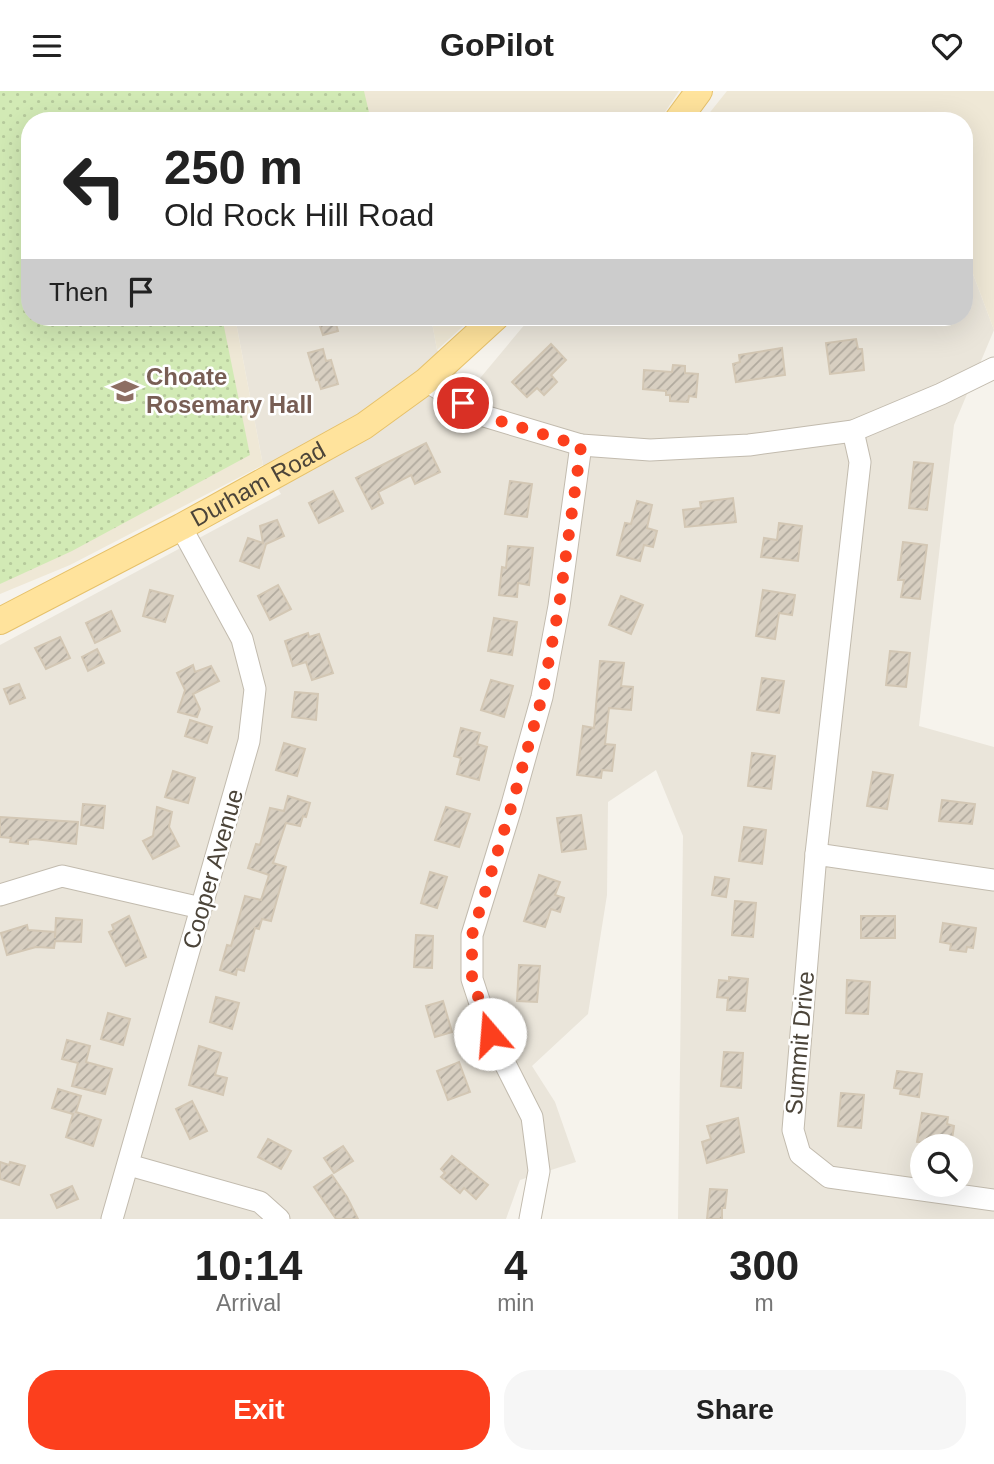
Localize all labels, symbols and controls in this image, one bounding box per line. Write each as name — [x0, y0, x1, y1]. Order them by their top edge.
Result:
icon: menu — [28, 27, 66, 65]
text: GoPilot — [440, 27, 554, 63]
icon: heart — [928, 27, 966, 65]
icon: left — [49, 140, 140, 231]
text: 250 m — [164, 140, 303, 194]
text: Old Rock Hill Road — [164, 197, 434, 233]
icon: arrive — [122, 273, 160, 311]
text: Then — [49, 277, 108, 307]
place label: Choate Rosemary Hall — [146, 363, 313, 418]
pin — [433, 373, 493, 433]
school or university icon: Choate Rosemary Hall — [110, 376, 140, 406]
icon: arrive — [444, 384, 482, 422]
street label: Durham Road — [186, 436, 330, 532]
street label: Cooper Avenue — [177, 786, 248, 952]
street label: Summit Drive — [780, 970, 819, 1116]
position arrow — [453, 997, 527, 1071]
map controls — [910, 1134, 973, 1197]
button: search — [910, 1134, 973, 1197]
text: 10:14 — [195, 1242, 302, 1289]
text: 4 — [504, 1242, 527, 1289]
text: 300 — [729, 1242, 799, 1289]
text: Arrival — [216, 1290, 281, 1316]
text: min — [497, 1290, 534, 1316]
text: m — [755, 1290, 774, 1316]
button: Exit — [28, 1370, 490, 1450]
button: Share — [504, 1370, 966, 1450]

